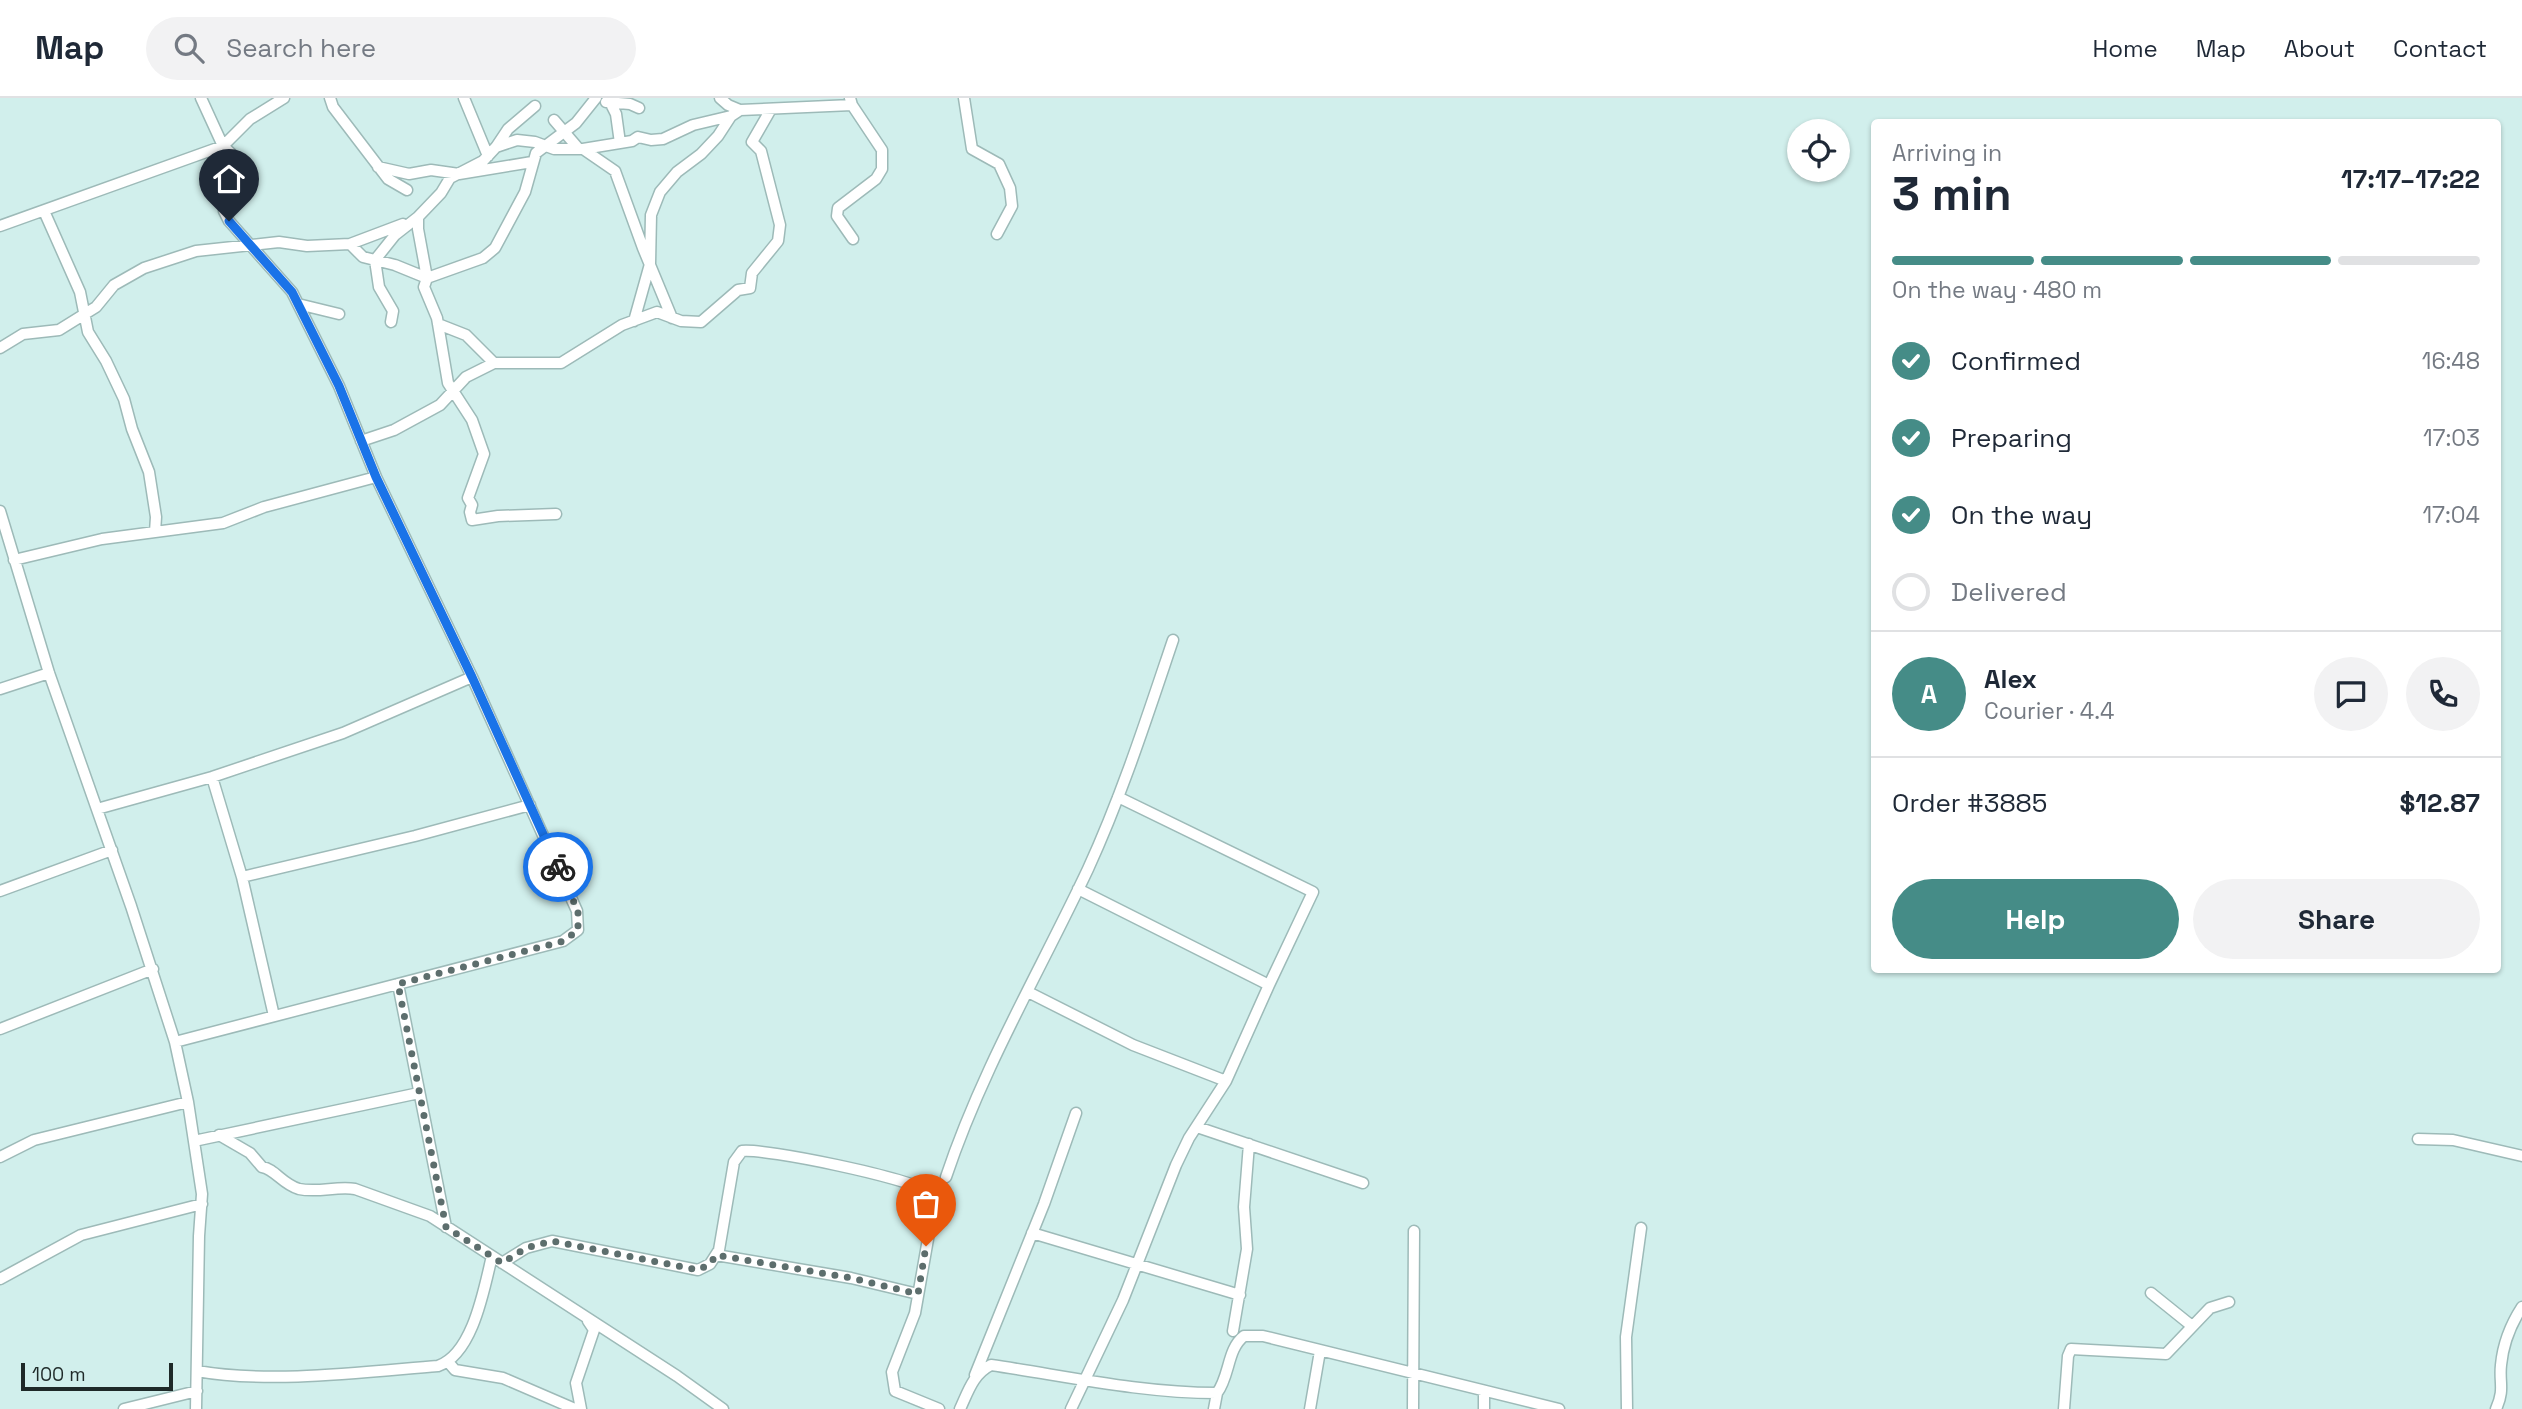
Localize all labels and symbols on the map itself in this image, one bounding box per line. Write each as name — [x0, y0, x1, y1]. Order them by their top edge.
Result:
pin — [199, 149, 259, 221]
courier — [523, 832, 593, 902]
pin — [896, 1174, 956, 1246]
scale bar — [21, 1360, 173, 1392]

